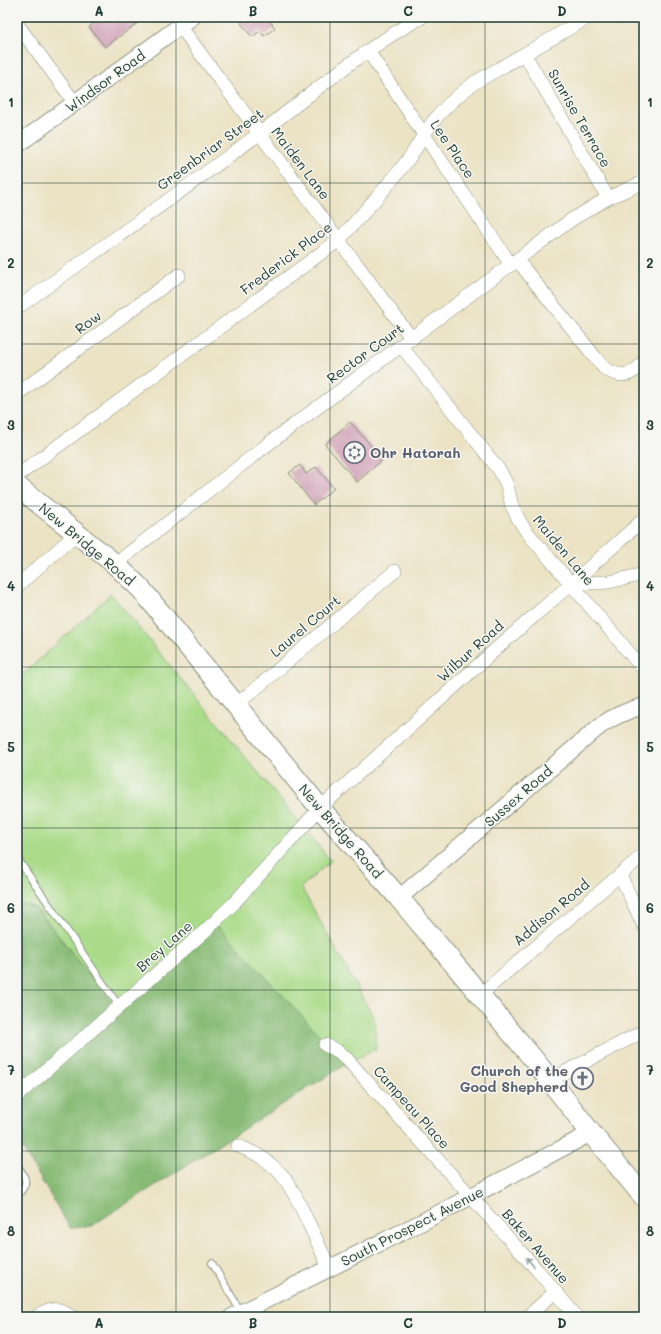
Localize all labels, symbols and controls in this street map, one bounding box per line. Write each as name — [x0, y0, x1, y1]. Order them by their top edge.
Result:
text: A — [94, 2, 104, 19]
text: B — [249, 2, 258, 19]
text: C — [403, 2, 413, 19]
text: D — [557, 2, 567, 19]
street label: Windsor Road — [61, 45, 149, 117]
street label: Sunrise Terrace — [544, 65, 616, 171]
text: 1 — [8, 93, 14, 110]
text: 1 — [647, 93, 653, 110]
street label: Greenbriar Street — [153, 104, 267, 194]
street label: Lee Place — [426, 116, 480, 182]
street label: Maiden Lane — [267, 123, 335, 203]
street label: Frederick Place — [236, 217, 336, 299]
text: 2 — [7, 254, 15, 271]
text: 2 — [646, 254, 654, 271]
street label: Row — [71, 306, 105, 338]
street label: Rector Court — [323, 319, 407, 387]
text: 3 — [7, 416, 15, 433]
text: 3 — [646, 416, 654, 433]
synagogue icon: Ohr Hatorah — [341, 439, 367, 465]
place label: Ohr Hatorah — [370, 443, 460, 462]
street label: New Bridge Road — [35, 498, 139, 590]
street label: Maiden Lane — [529, 511, 599, 589]
text: 4 — [7, 577, 15, 594]
text: 4 — [646, 577, 654, 594]
street label: Laurel Court — [266, 591, 344, 661]
street label: Wilbur Road — [433, 616, 507, 686]
text: 5 — [7, 738, 15, 755]
text: 5 — [646, 738, 654, 755]
street label: Sussex Road — [480, 761, 556, 831]
street label: New Bridge Road — [295, 780, 387, 882]
street label: Addison Road — [509, 874, 593, 949]
text: 6 — [7, 899, 15, 916]
text: 6 — [646, 899, 654, 916]
street label: Brey Lane — [132, 916, 196, 976]
text: 7 — [7, 1061, 15, 1078]
street label: Campeau Place — [370, 1061, 454, 1153]
place label: Church of the Good Shepherd — [460, 1061, 568, 1096]
text: 7 — [646, 1061, 654, 1078]
church icon: Church of the Good Shepherd — [570, 1065, 596, 1091]
street label: South Prospect Avenue — [337, 1182, 487, 1270]
street label: Baker Avenue — [498, 1204, 574, 1288]
text: 8 — [7, 1222, 15, 1239]
text: 8 — [646, 1222, 654, 1239]
one-way arrow — [526, 1257, 535, 1268]
text: A — [94, 1314, 104, 1331]
text: B — [249, 1314, 258, 1331]
text: C — [403, 1314, 413, 1331]
text: D — [557, 1314, 567, 1331]

